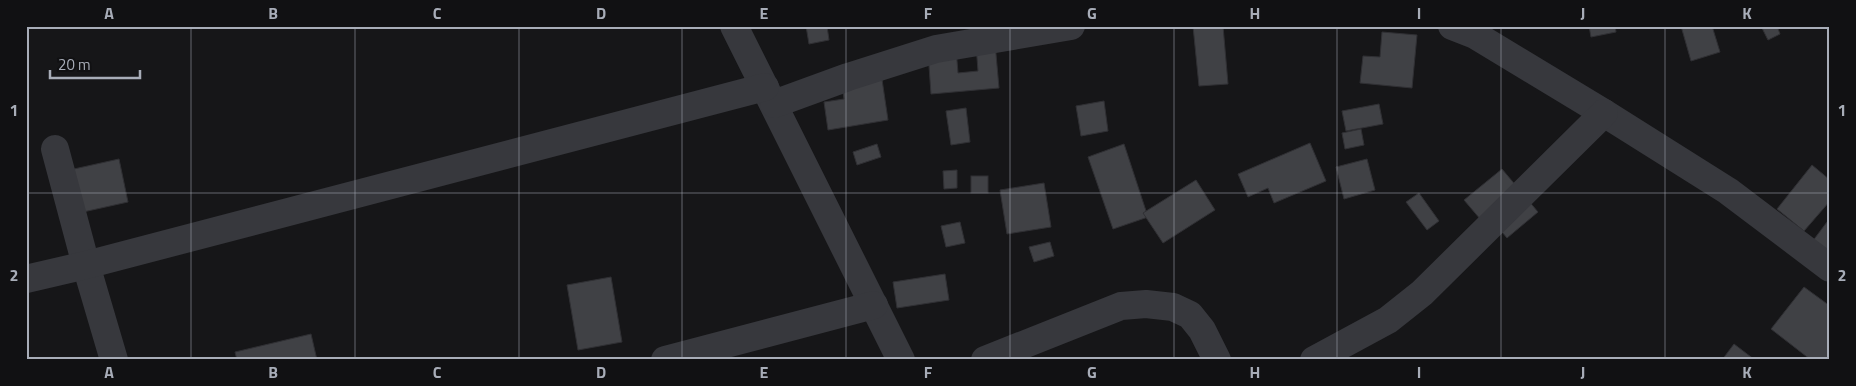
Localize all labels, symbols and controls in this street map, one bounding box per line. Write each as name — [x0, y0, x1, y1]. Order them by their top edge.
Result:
text: A — [104, 1, 114, 25]
text: B — [268, 1, 278, 25]
text: C — [433, 1, 442, 25]
text: D — [596, 1, 606, 25]
text: E — [760, 1, 769, 25]
text: F — [924, 1, 933, 25]
text: G — [1087, 1, 1097, 25]
text: H — [1250, 1, 1260, 25]
text: I — [1417, 1, 1421, 25]
text: J — [1581, 1, 1585, 25]
text: K — [1742, 1, 1752, 25]
scale bar — [50, 48, 140, 80]
text: 20 m — [58, 53, 91, 76]
text: 1 — [10, 98, 18, 122]
text: 1 — [1838, 98, 1846, 122]
text: 2 — [10, 263, 18, 287]
text: 2 — [1838, 263, 1846, 287]
text: A — [104, 360, 114, 384]
text: B — [268, 360, 278, 384]
text: C — [433, 360, 442, 384]
text: D — [596, 360, 606, 384]
text: E — [760, 360, 769, 384]
text: F — [924, 360, 933, 384]
text: G — [1087, 360, 1097, 384]
text: H — [1250, 360, 1260, 384]
text: I — [1417, 360, 1421, 384]
text: J — [1581, 360, 1585, 384]
text: K — [1742, 360, 1752, 384]

